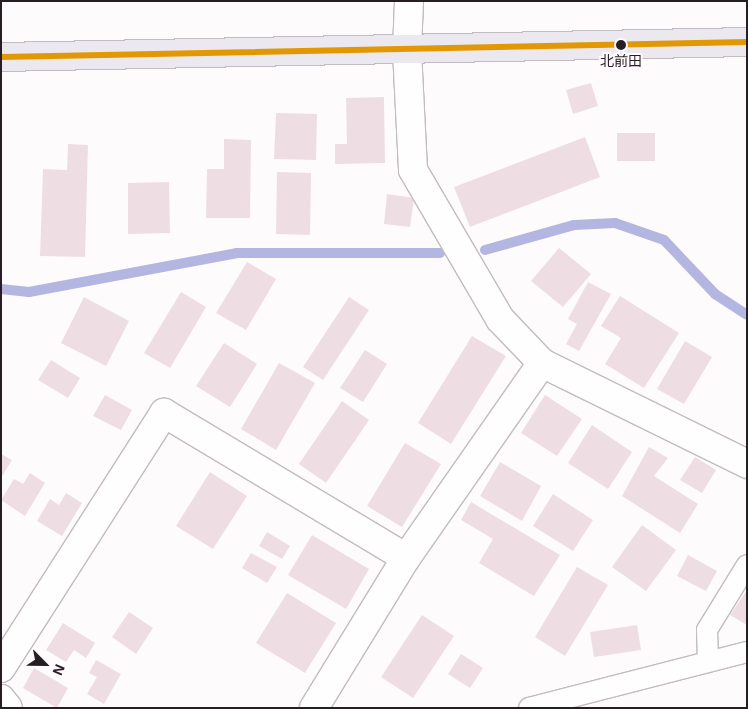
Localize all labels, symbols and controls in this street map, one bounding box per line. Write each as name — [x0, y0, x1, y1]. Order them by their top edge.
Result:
marker: 北前田 — [616, 40, 626, 50]
place label: 北前田 — [600, 53, 642, 69]
north arrow — [20, 639, 70, 689]
text: N — [49, 662, 68, 678]

